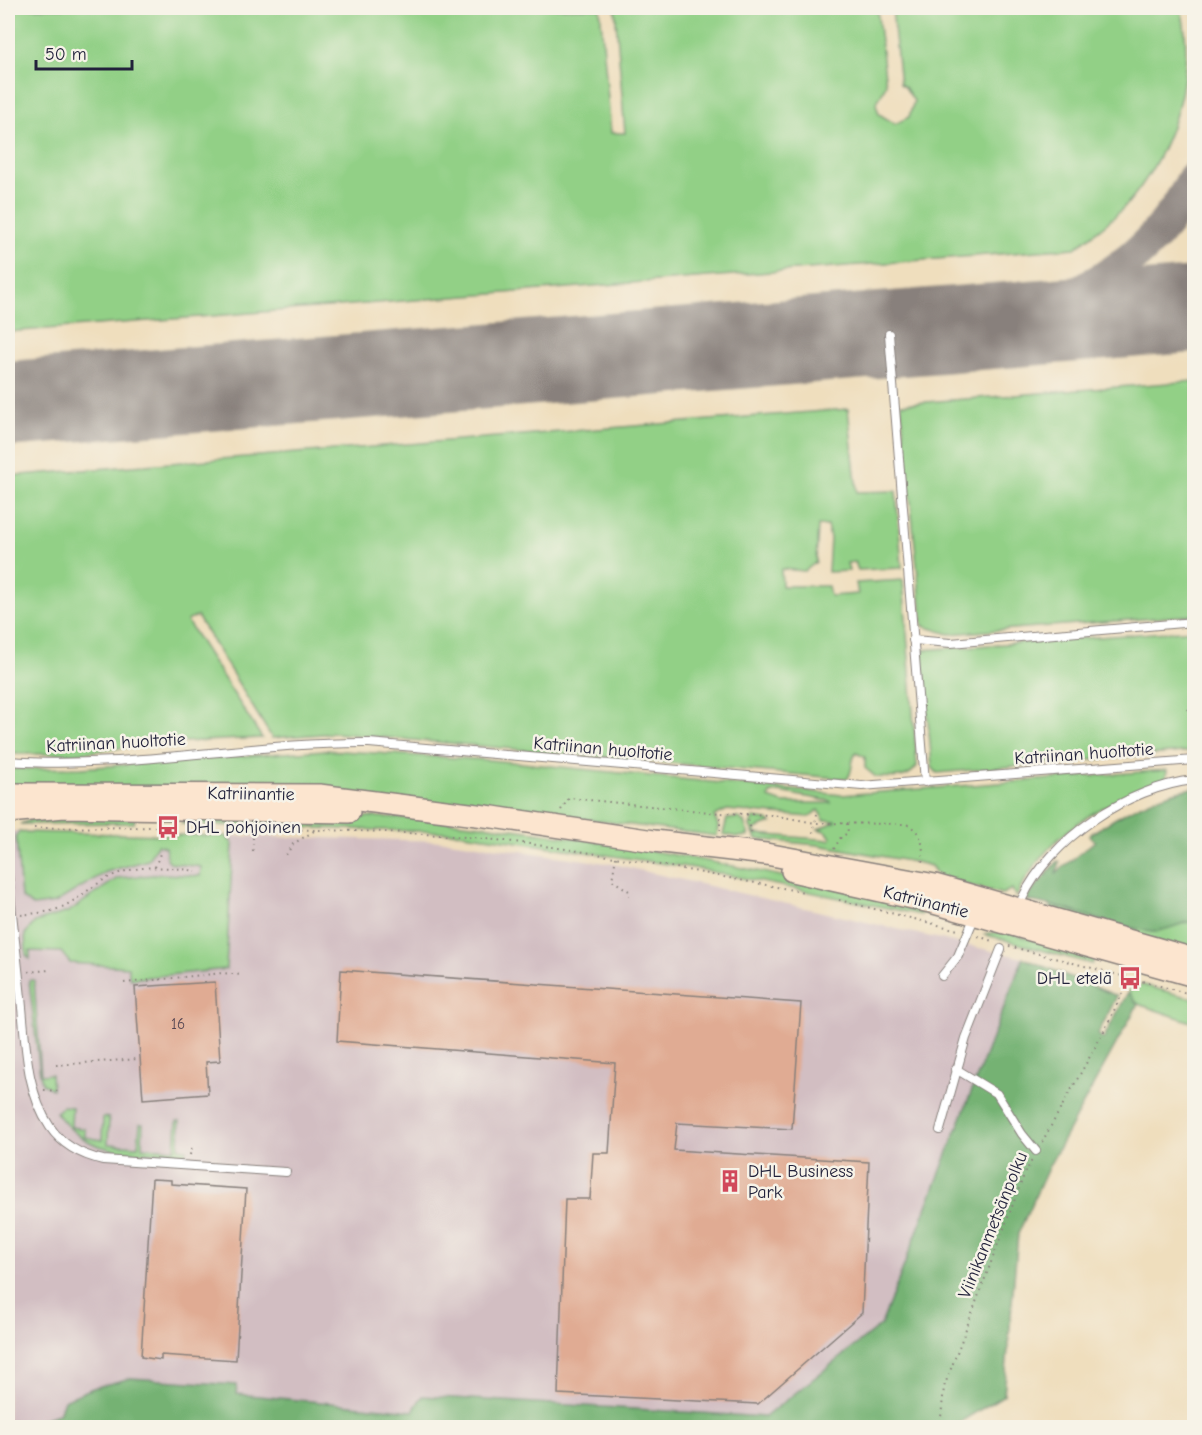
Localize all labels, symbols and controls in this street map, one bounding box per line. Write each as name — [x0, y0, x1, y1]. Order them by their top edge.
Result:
scale bar — [36, 33, 132, 71]
text: 50 m — [45, 44, 87, 65]
street label: Katriinan huoltotie — [46, 729, 186, 757]
street label: Katriinan huoltotie — [533, 732, 673, 766]
street label: Katriinan huoltotie — [1014, 739, 1154, 769]
street label: Katriinantie — [207, 783, 295, 805]
bus stop icon: DHL pohjoinen — [155, 814, 181, 840]
place label: DHL pohjoinen — [186, 817, 301, 838]
street label: Katriinantie — [881, 881, 971, 923]
bus stop icon: DHL etelä — [1117, 965, 1143, 991]
place label: DHL etelä — [1037, 968, 1112, 989]
house number: 16 — [171, 1015, 185, 1033]
street label: Viinikanmetsänpolku — [954, 1149, 1032, 1301]
place label: DHL Business Park — [748, 1161, 853, 1203]
building icon: DHL Business Park — [717, 1168, 743, 1194]

